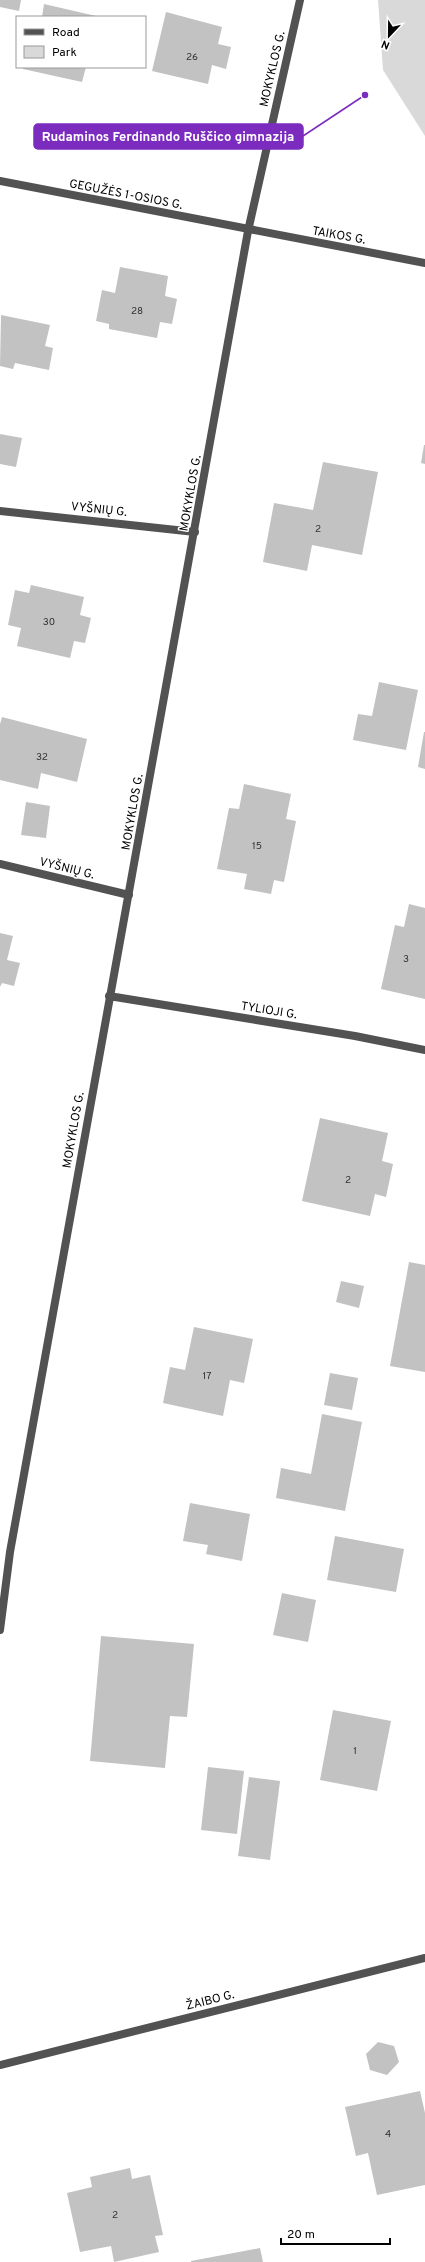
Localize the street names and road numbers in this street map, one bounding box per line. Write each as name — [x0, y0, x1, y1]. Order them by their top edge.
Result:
street label: MOKYKLOS G. — [256, 29, 290, 109]
street label: GEGUŽĖS 1-OSIOS G. — [68, 176, 184, 214]
street label: TAIKOS G. — [311, 223, 367, 249]
street label: MOKYKLOS G. — [176, 453, 206, 533]
street label: VYŠNIŲ G. — [70, 499, 128, 521]
street label: MOKYKLOS G. — [118, 772, 148, 852]
street label: VYŠNIŲ G. — [38, 854, 96, 884]
street label: TYLIOJI G. — [240, 999, 298, 1023]
street label: MOKYKLOS G. — [59, 1090, 89, 1170]
street label: ŽAIBO G. — [184, 1987, 236, 2015]

